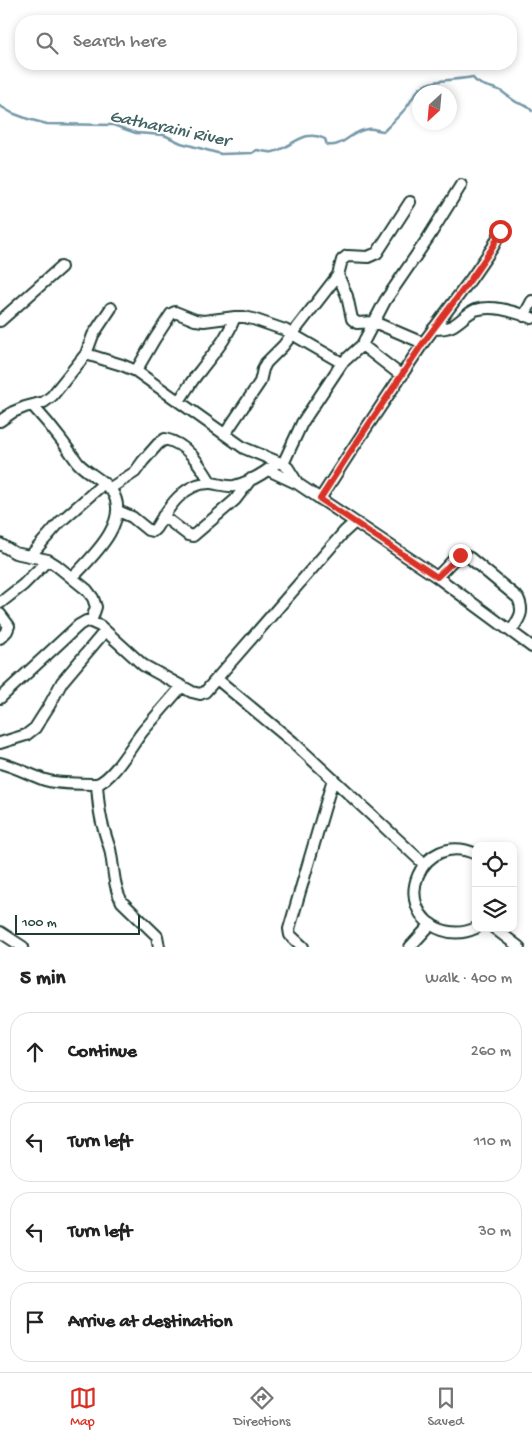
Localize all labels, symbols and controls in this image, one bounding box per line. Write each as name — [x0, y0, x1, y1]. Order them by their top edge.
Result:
search box — [15, 15, 517, 70]
icon: search — [33, 29, 61, 57]
text: Search here — [73, 31, 167, 54]
north arrow — [412, 85, 457, 130]
water label: Gatharaini River — [107, 106, 235, 153]
route start — [489, 220, 512, 243]
route end — [449, 544, 472, 567]
map controls — [472, 842, 517, 932]
button: locate — [472, 842, 517, 887]
button: layers — [472, 887, 517, 932]
scale bar — [15, 912, 140, 935]
text: 100 m — [22, 915, 57, 932]
text: 5 min — [20, 967, 65, 992]
text: Walk · 400 m — [425, 970, 512, 989]
icon: ahead — [21, 1038, 49, 1066]
text: Continue — [68, 1041, 137, 1064]
text: 260 m — [471, 1043, 511, 1062]
icon: left — [21, 1128, 49, 1156]
text: Turn left — [68, 1131, 132, 1154]
text: 110 m — [474, 1133, 511, 1152]
icon: left — [21, 1218, 49, 1246]
text: Turn left — [68, 1221, 132, 1244]
text: 30 m — [478, 1223, 511, 1242]
icon: arrive — [21, 1308, 49, 1336]
text: Arrive at destination — [68, 1311, 232, 1334]
tab: Map — [69, 1384, 97, 1431]
tab: Directions — [234, 1384, 291, 1431]
tab: Saved — [428, 1384, 463, 1431]

